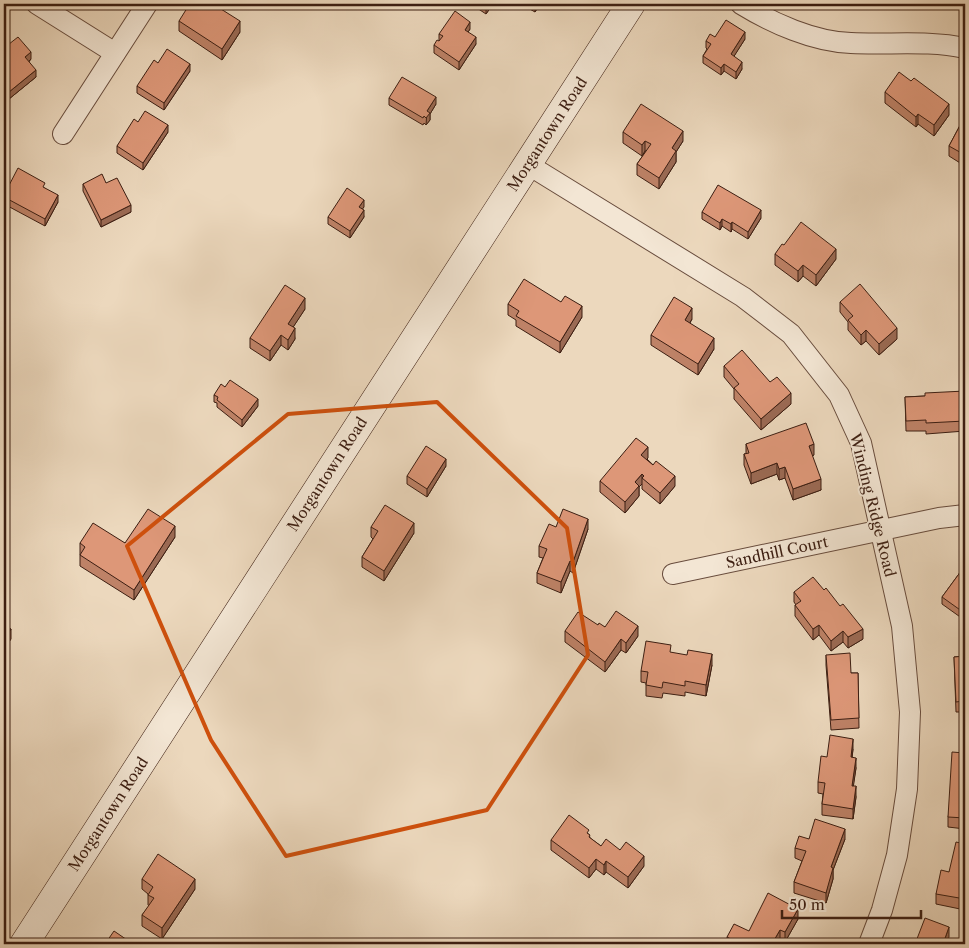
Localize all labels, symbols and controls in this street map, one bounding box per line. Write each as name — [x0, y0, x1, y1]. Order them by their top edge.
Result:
street label: Morgantown Road — [503, 73, 591, 195]
street label: Morgantown Road — [283, 413, 371, 535]
street label: Winding Ridge Road — [846, 430, 900, 579]
street label: Sandhill Court — [724, 532, 830, 572]
street label: Morgantown Road — [64, 753, 152, 875]
scale bar — [782, 888, 920, 920]
text: 50 m — [789, 895, 825, 914]

